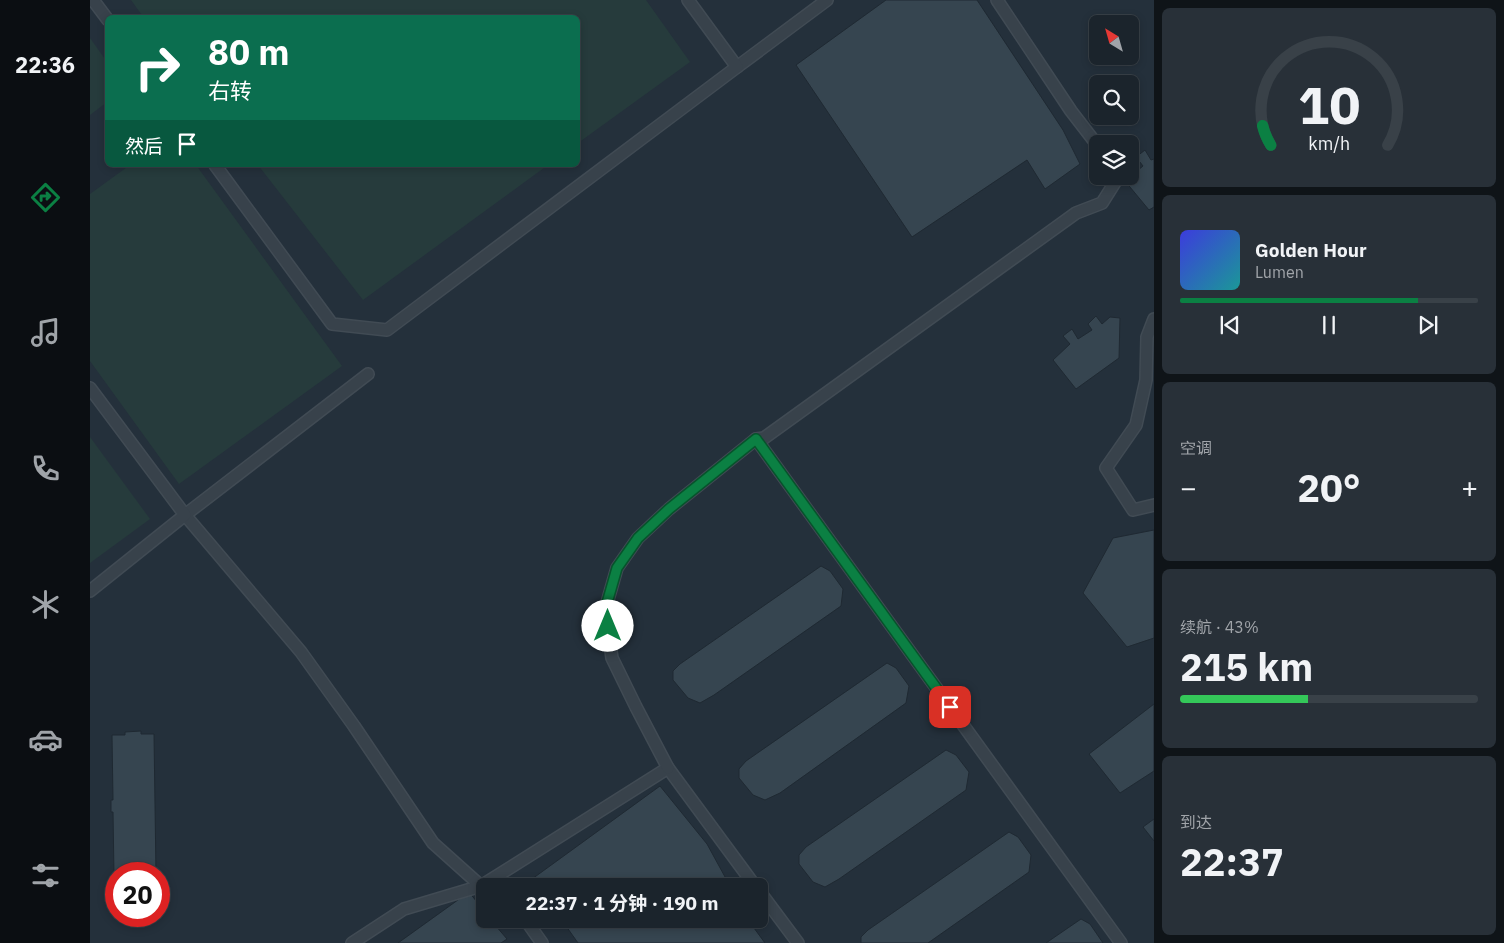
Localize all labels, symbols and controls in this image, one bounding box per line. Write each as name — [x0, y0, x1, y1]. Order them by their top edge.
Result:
north arrow — [1089, 15, 1139, 65]
map controls — [1089, 15, 1139, 185]
text: 80 m — [208, 29, 290, 75]
icon: right — [125, 35, 190, 100]
text: 22:36 — [15, 50, 75, 79]
text: 10 — [1298, 71, 1360, 138]
button: search — [1089, 75, 1139, 125]
text: 右转 — [208, 76, 252, 105]
icon: arrive — [173, 130, 201, 158]
text: km/h — [1308, 132, 1350, 155]
text: 然后 — [125, 134, 163, 158]
button: layers — [1089, 135, 1139, 185]
icon: directions — [28, 180, 63, 215]
text: Golden Hour — [1255, 238, 1367, 262]
text: Lumen — [1255, 262, 1304, 282]
icon: previous — [1216, 311, 1244, 339]
icon: pause — [1315, 311, 1343, 339]
icon: next — [1414, 311, 1442, 339]
icon: music — [28, 315, 63, 350]
text: 空调 — [1180, 438, 1212, 458]
icon: phone — [28, 451, 63, 486]
text: 20° — [1297, 463, 1361, 512]
text: − — [1180, 469, 1197, 506]
text: + — [1461, 469, 1478, 506]
icon: climate — [28, 587, 63, 622]
position arrow — [581, 599, 633, 651]
text: 续航 · 43% — [1180, 617, 1259, 637]
text: 215 km — [1180, 642, 1313, 691]
pin — [929, 686, 971, 728]
icon: arrive — [936, 693, 964, 721]
icon: car — [28, 722, 63, 757]
text: 到达 — [1180, 812, 1212, 832]
text: 22:37 — [1180, 837, 1284, 886]
icon: filters — [28, 858, 63, 893]
speed limit sign: 20 — [105, 862, 170, 927]
text: 22:37 · 1 分钟 · 190 m — [526, 891, 718, 915]

